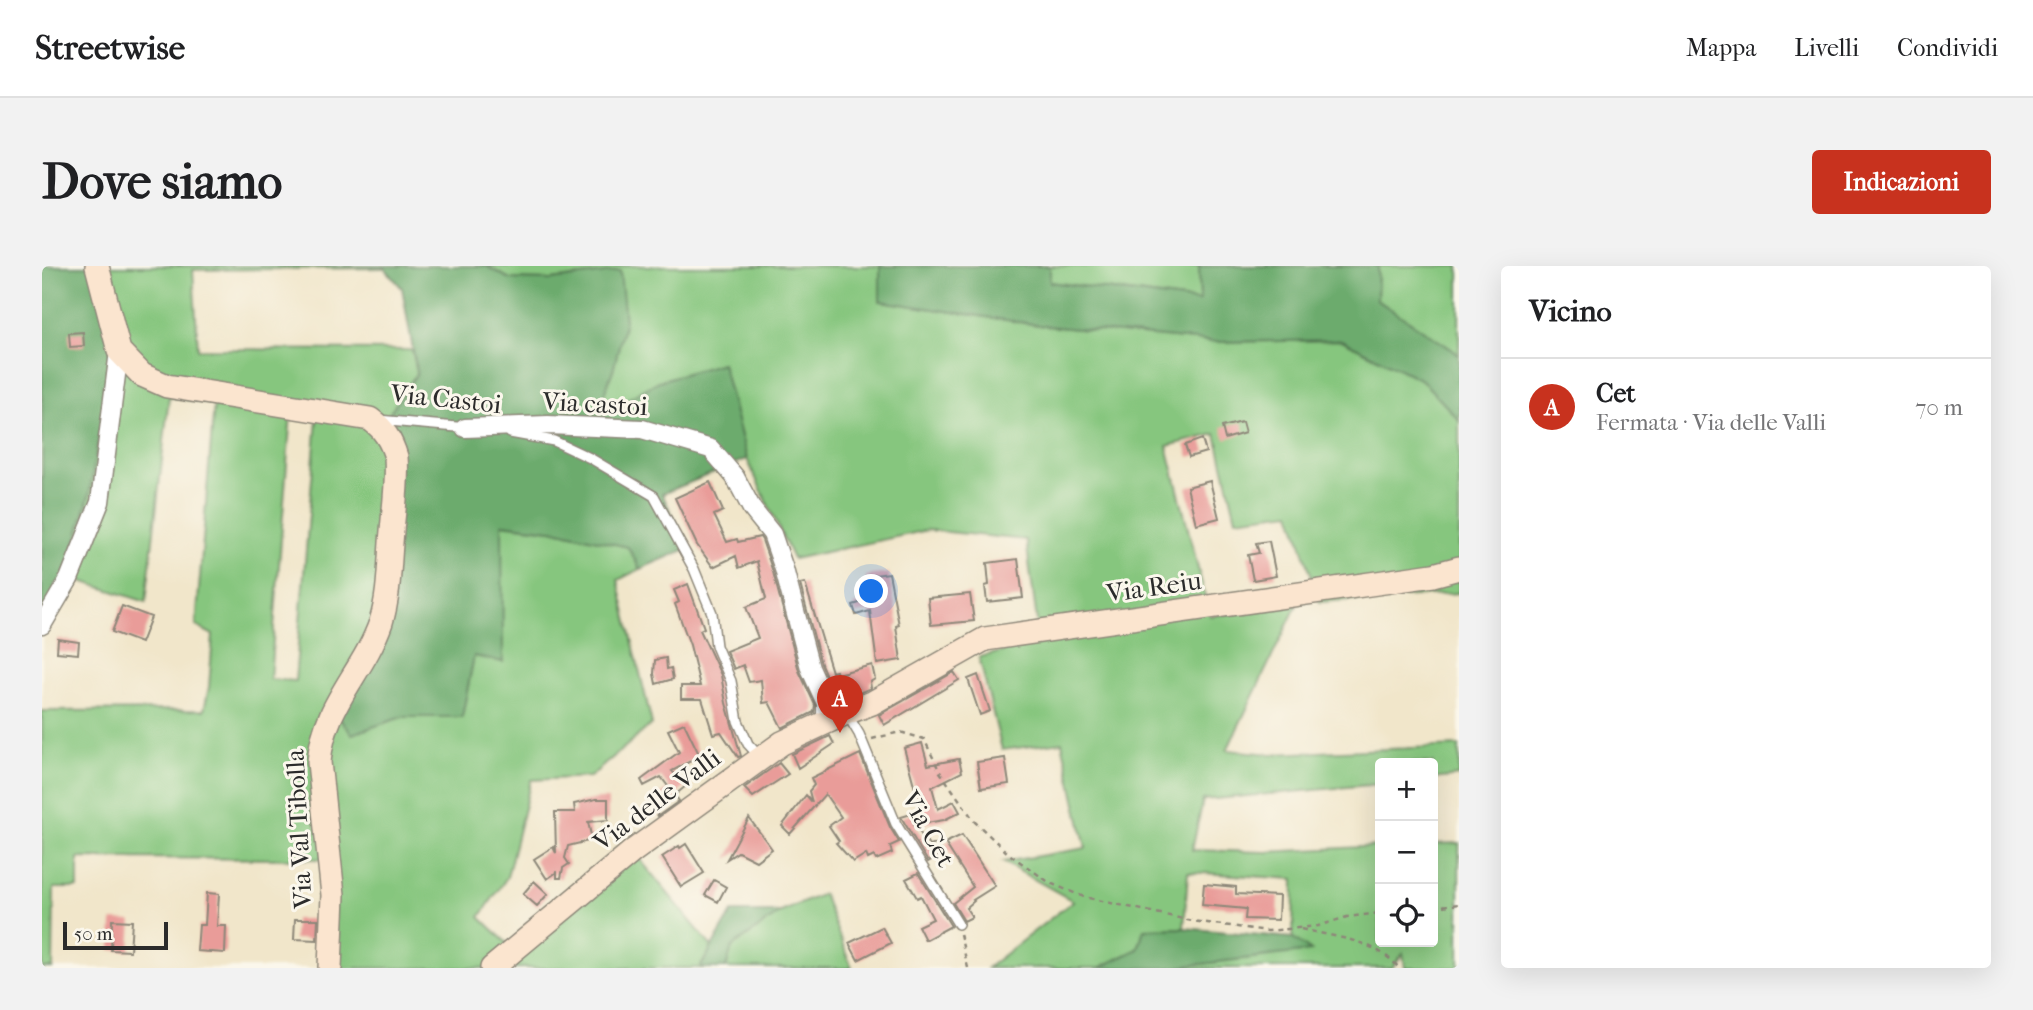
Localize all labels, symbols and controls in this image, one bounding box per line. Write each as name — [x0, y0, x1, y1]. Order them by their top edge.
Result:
text: Streetwise — [35, 29, 185, 68]
text: Mappa — [1686, 34, 1756, 62]
text: Livelli — [1794, 34, 1859, 62]
text: Condividi — [1897, 34, 1998, 62]
button: Indicazioni — [1812, 150, 1991, 214]
text: Dove siamo — [42, 153, 282, 211]
text: Vicino — [1529, 294, 1612, 329]
street label: Via Castoi — [388, 378, 503, 420]
text: Cet — [1596, 378, 1636, 409]
street label: Via castoi — [541, 386, 649, 422]
text: A — [1545, 394, 1559, 421]
text: 70 m — [1915, 394, 1963, 421]
text: Fermata · Via delle Valli — [1596, 409, 1826, 436]
street label: Via Reiu — [1103, 565, 1204, 609]
your location — [854, 574, 888, 608]
pin: A — [817, 675, 863, 733]
street label: Via delle Valli — [587, 742, 727, 858]
street label: Via Val Tibolla — [279, 747, 319, 911]
map controls — [1375, 758, 1438, 947]
button: + — [1375, 758, 1438, 821]
street label: Via Cet — [894, 785, 962, 873]
button: − — [1375, 821, 1438, 884]
button: locate — [1375, 884, 1438, 947]
scale bar — [63, 919, 168, 951]
text: 50 m — [74, 923, 113, 945]

